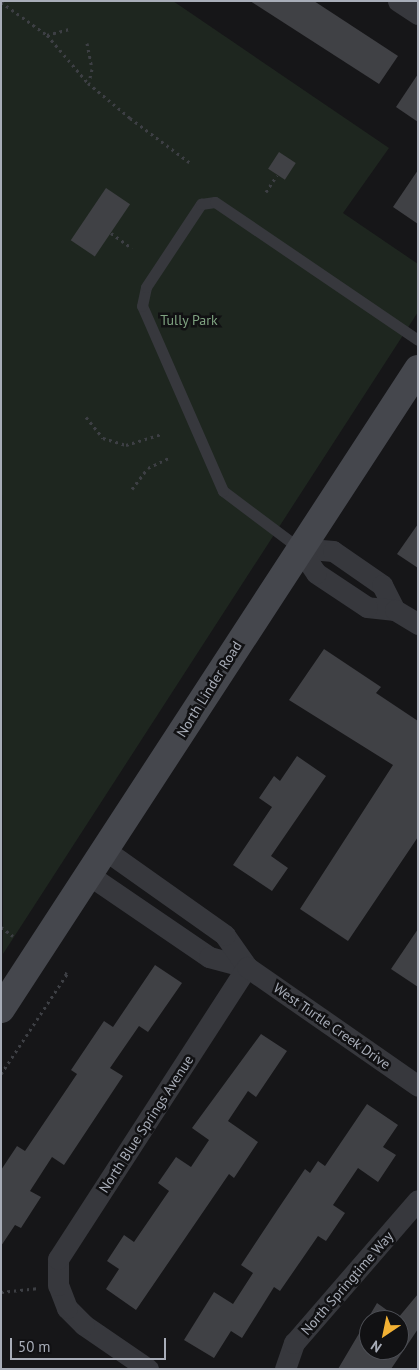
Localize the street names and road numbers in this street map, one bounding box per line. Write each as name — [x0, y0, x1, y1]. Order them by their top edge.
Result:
street label: North Linder Road — [173, 638, 245, 740]
street label: West Turtle Creek Drive — [270, 979, 394, 1073]
street label: North Blue Springs Avenue — [95, 1052, 197, 1196]
street label: North Springtime Way — [297, 1228, 397, 1338]

